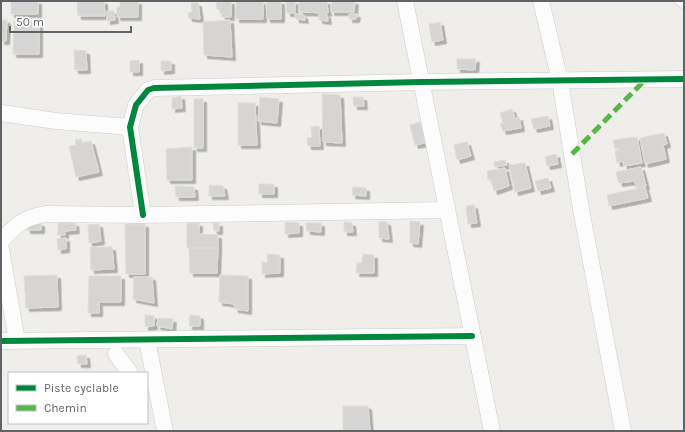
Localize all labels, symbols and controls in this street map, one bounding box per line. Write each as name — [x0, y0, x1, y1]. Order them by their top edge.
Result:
scale bar — [10, 8, 131, 34]
text: 50 m — [16, 15, 44, 29]
legend — [8, 372, 148, 424]
text: Piste cyclable — [44, 381, 119, 395]
text: Chemin — [44, 401, 87, 415]

